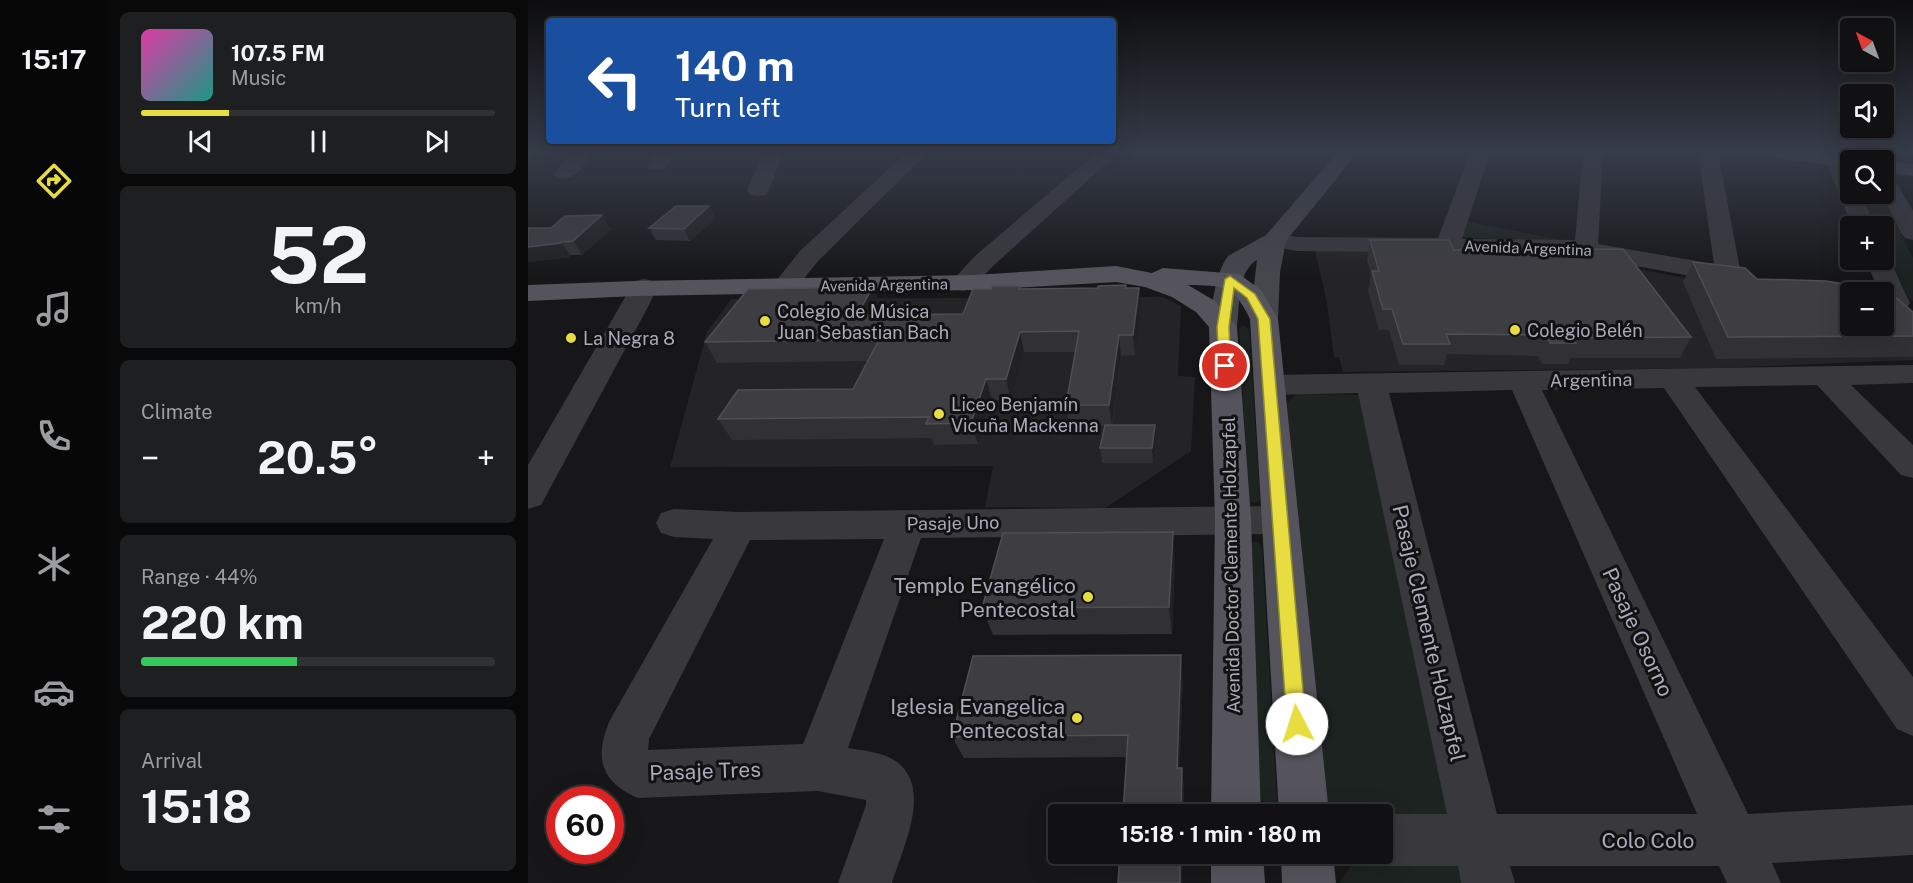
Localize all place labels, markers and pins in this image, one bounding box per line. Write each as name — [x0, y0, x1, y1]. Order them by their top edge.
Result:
place label: Colegio de Música Juan Sebastian Bach — [777, 301, 949, 343]
marker: Colegio de Música Juan Sebastian Bach — [758, 314, 772, 328]
place label: Colegio Belén — [1527, 320, 1643, 341]
marker: Colegio Belén — [1508, 323, 1522, 337]
place label: La Negra 8 — [583, 328, 675, 349]
marker: La Negra 8 — [564, 331, 578, 345]
pin — [1199, 340, 1250, 391]
place label: Liceo Benjamín Vicuña Mackenna — [951, 394, 1099, 436]
marker: Liceo Benjamín Vicuña Mackenna — [932, 407, 946, 421]
place label: Templo Evangélico Pentecostal — [894, 573, 1076, 622]
marker: Templo Evangélico Pentecostal — [1081, 590, 1095, 604]
place label: Iglesia Evangelica Pentecostal — [890, 694, 1065, 743]
marker: Iglesia Evangelica Pentecostal — [1070, 711, 1084, 725]

